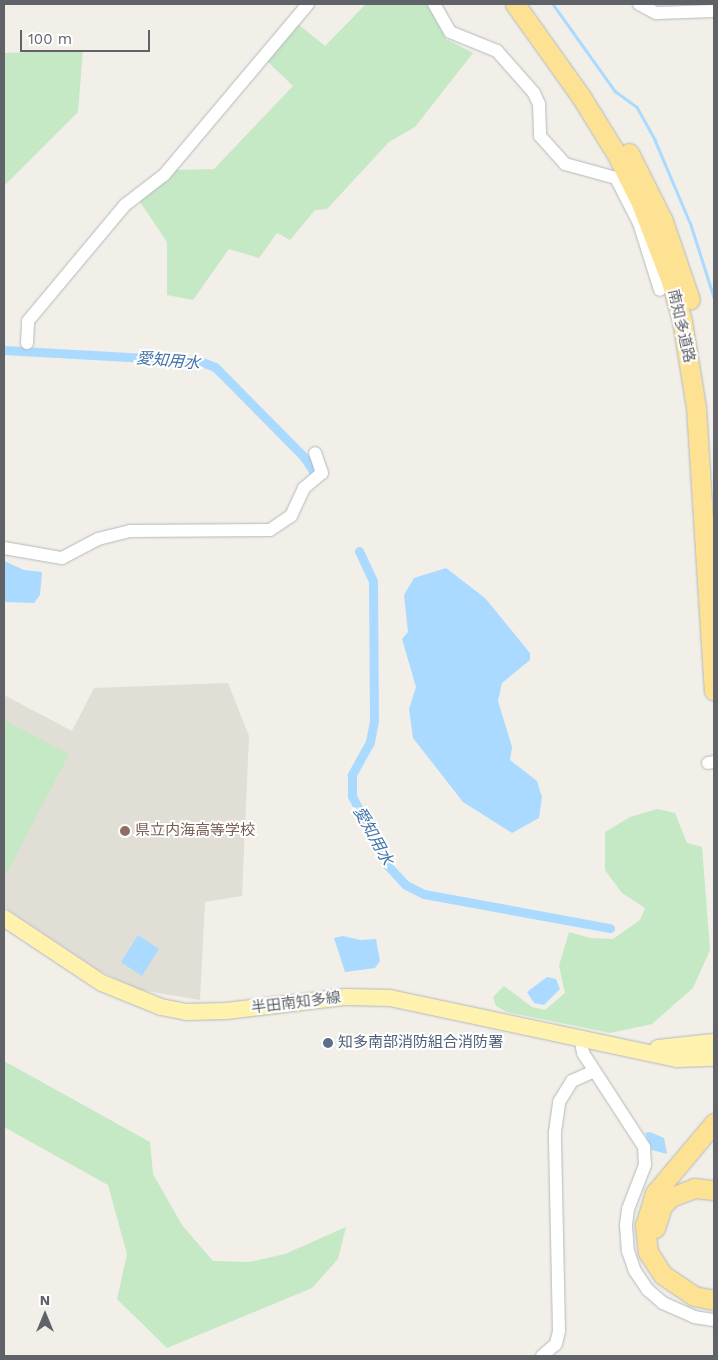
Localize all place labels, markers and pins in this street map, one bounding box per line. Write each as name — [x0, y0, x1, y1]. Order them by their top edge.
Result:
place label: 県立内海高等学校 — [135, 822, 255, 840]
marker: 県立内海高等学校 — [119, 825, 131, 837]
place label: 知多南部消防組合消防署 — [338, 1034, 503, 1052]
marker: 知多南部消防組合消防署 — [322, 1037, 334, 1049]

